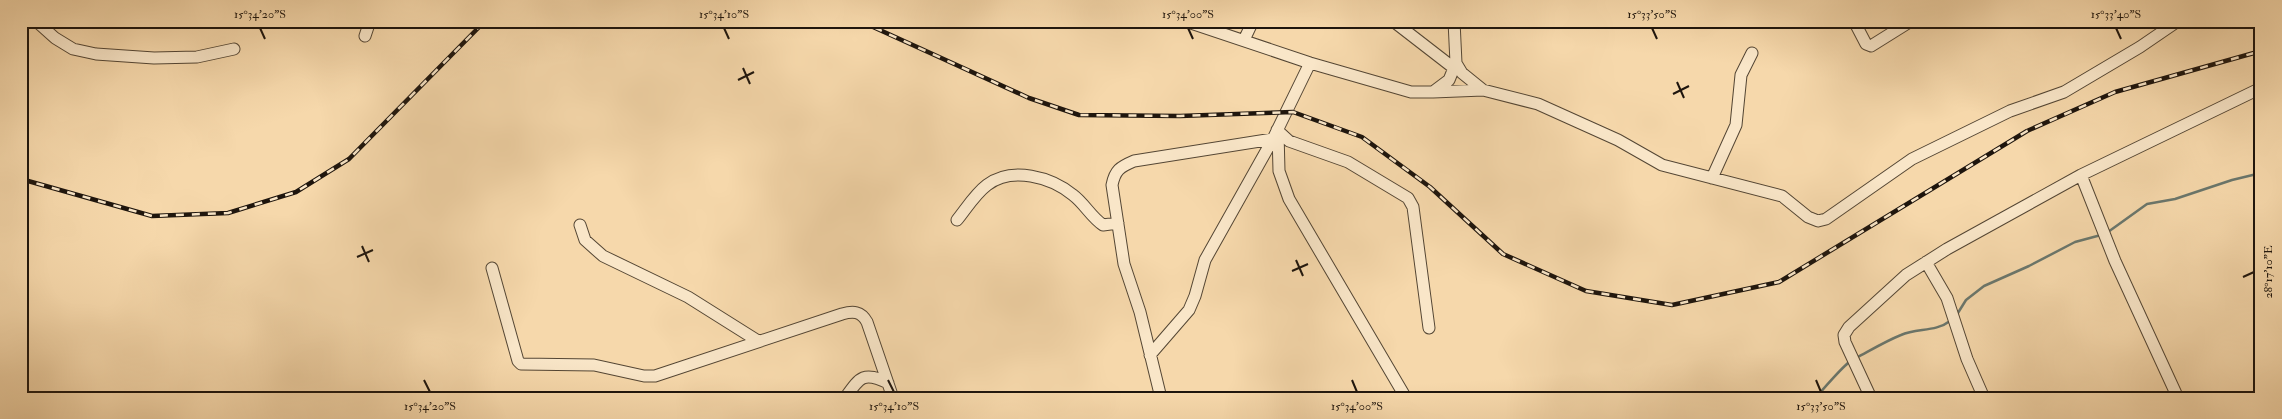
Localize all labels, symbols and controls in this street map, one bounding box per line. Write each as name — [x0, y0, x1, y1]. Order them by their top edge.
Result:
text: 15°34'20"S — [234, 7, 286, 22]
text: 15°34'10"S — [699, 7, 749, 22]
text: 15°34'00"S — [1162, 7, 1214, 22]
text: 15°33'50"S — [1627, 7, 1677, 22]
text: 15°33'40"S — [2091, 7, 2141, 22]
text: 28°17'10"E — [2261, 245, 2276, 299]
text: 15°34'20"S — [404, 399, 456, 414]
text: 15°34'10"S — [869, 399, 919, 414]
text: 15°34'00"S — [1331, 399, 1383, 414]
text: 15°33'50"S — [1796, 399, 1846, 414]

